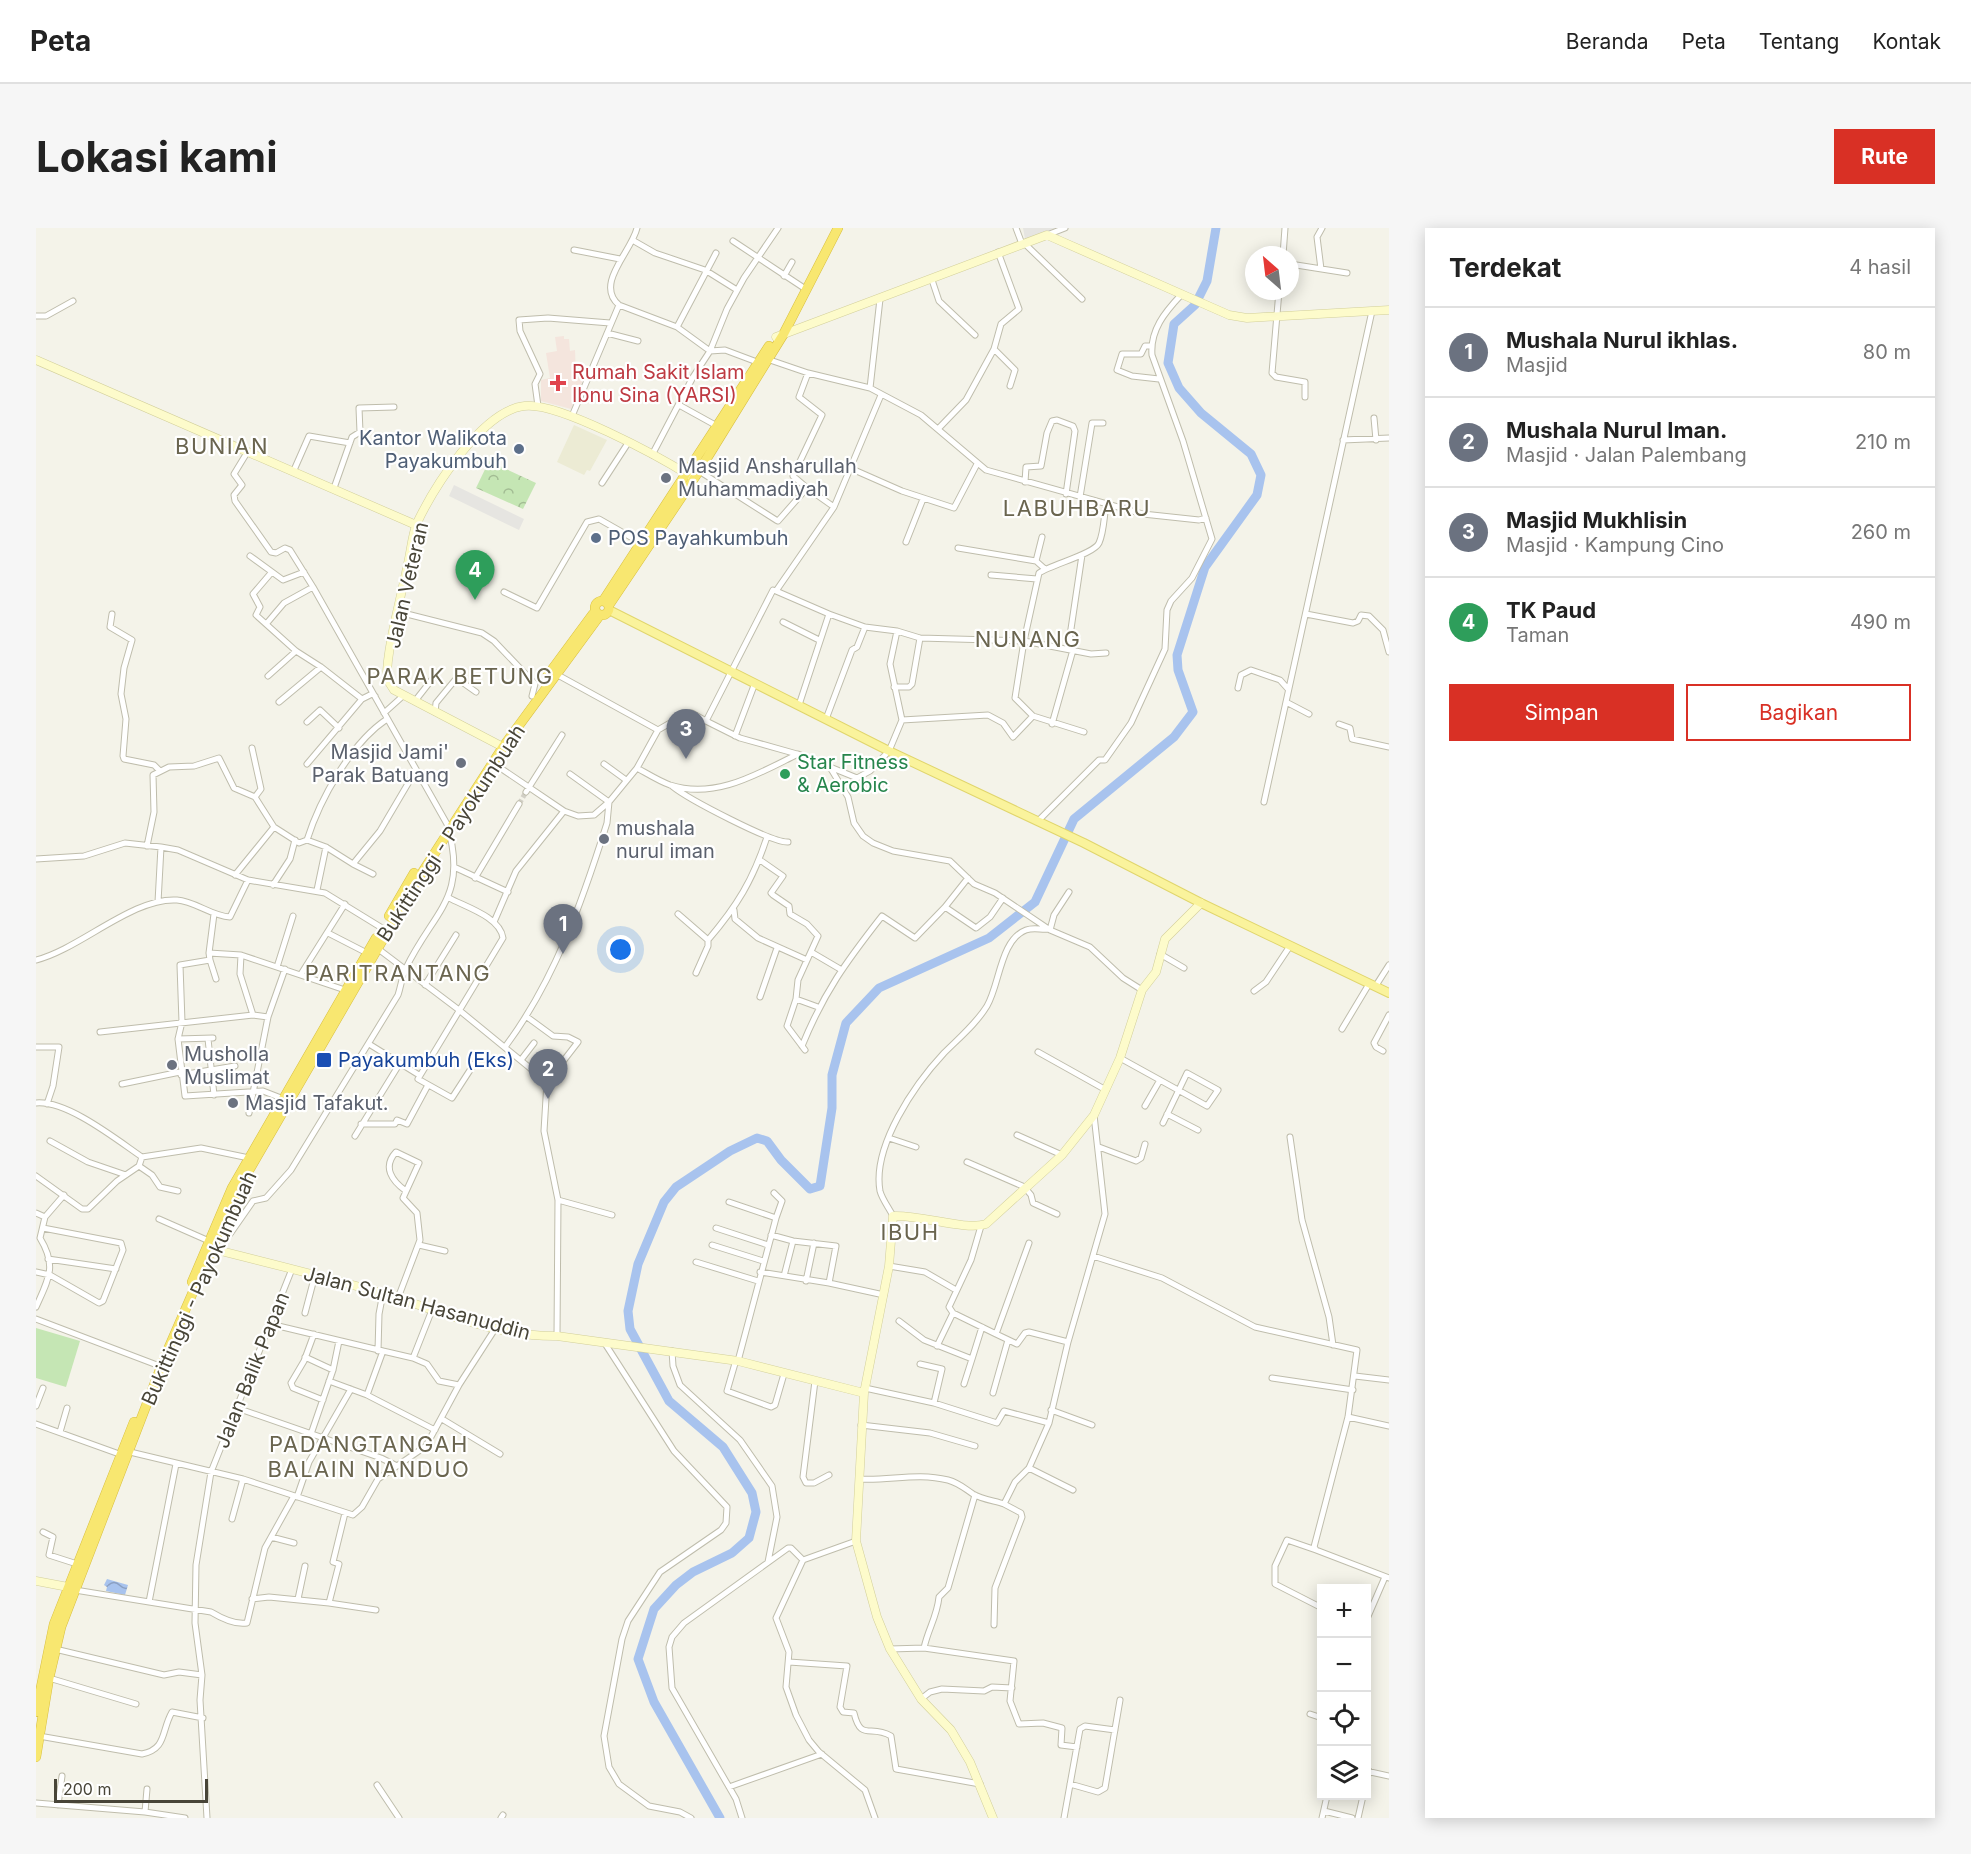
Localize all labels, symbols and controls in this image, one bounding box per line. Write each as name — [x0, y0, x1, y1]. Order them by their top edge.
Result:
text: Peta — [30, 24, 91, 58]
text: Beranda — [1566, 29, 1648, 54]
text: Peta — [1681, 29, 1726, 54]
text: Tentang — [1759, 29, 1839, 54]
text: Kontak — [1872, 29, 1941, 54]
button: Rute — [1834, 129, 1935, 184]
text: Lokasi kami — [36, 131, 278, 182]
north arrow — [1245, 246, 1299, 300]
text: Terdekat — [1449, 252, 1561, 283]
text: 4 hasil — [1849, 255, 1911, 279]
text: Mushala Nurul ikhlas. — [1506, 327, 1738, 353]
text: 1 — [1464, 340, 1473, 364]
text: 80 m — [1863, 340, 1911, 364]
text: Masjid — [1506, 353, 1568, 377]
place label: Rumah Sakit Islam Ibnu Sina (YARSI) — [572, 360, 744, 407]
marker: Rumah Sakit Islam Ibnu Sina (YARSI) — [549, 374, 567, 392]
text: Mushala Nurul Iman. — [1506, 417, 1727, 443]
place label: Kantor Walikota Payakumbuh — [359, 426, 507, 473]
text: 2 — [1462, 430, 1475, 454]
text: 210 m — [1855, 430, 1911, 454]
district label: BUNIAN — [175, 433, 269, 459]
marker: Kantor Walikota Payakumbuh — [512, 442, 526, 456]
text: Masjid · Jalan Palembang — [1506, 443, 1747, 467]
place label: Masjid Ansharullah Muhammadiyah — [678, 454, 857, 501]
marker: Masjid Ansharullah Muhammadiyah — [659, 471, 673, 485]
district label: LABUHBARU — [1003, 495, 1151, 521]
text: Masjid Mukhlisin — [1506, 507, 1687, 533]
street label: Jalan Veteran — [381, 519, 433, 651]
text: 3 — [1462, 520, 1475, 544]
text: 260 m — [1851, 520, 1911, 544]
place label: POS Payahkumbuh — [608, 526, 789, 550]
marker: POS Payahkumbuh — [589, 531, 603, 545]
text: Masjid · Kampung Cino — [1506, 533, 1724, 557]
pin: 4 — [456, 550, 494, 600]
text: TK Paud — [1506, 597, 1596, 623]
text: 4 — [1462, 610, 1475, 634]
text: 490 m — [1850, 610, 1911, 634]
text: Taman — [1506, 623, 1569, 647]
district label: NUNANG — [975, 626, 1081, 652]
district label: PARAK BETUNG — [366, 663, 554, 689]
button: Simpan — [1449, 684, 1674, 741]
button: Bagikan — [1686, 684, 1911, 741]
pin: 3 — [666, 710, 706, 759]
street label: Bukittinggi - Payokumbuah — [372, 720, 530, 946]
place label: Masjid Jami' Parak Batuang — [312, 740, 449, 787]
place label: Star Fitness & Aerobic — [797, 750, 909, 797]
marker: Masjid Jami' Parak Batuang — [454, 756, 468, 770]
marker: Star Fitness & Aerobic — [778, 767, 792, 781]
place label: mushala nurul iman — [616, 816, 715, 863]
marker: mushala nurul iman — [597, 832, 611, 846]
pin: 1 — [544, 904, 582, 954]
your location — [606, 935, 635, 964]
district label: PARITRANTANG — [305, 960, 491, 986]
place label: Musholla Muslimat — [184, 1042, 270, 1089]
place label: Payakumbuh (Eks) — [338, 1048, 514, 1072]
pin: 2 — [528, 1050, 568, 1099]
marker: Payakumbuh (Eks) — [315, 1051, 333, 1069]
marker: Musholla Muslimat — [165, 1058, 179, 1072]
place label: Masjid Tafakut. — [245, 1091, 389, 1115]
marker: Masjid Tafakut. — [226, 1096, 240, 1110]
street label: Bukittinggi - Payokumbuah — [136, 1167, 262, 1409]
district label: IBUH — [880, 1219, 940, 1245]
street label: Jalan Sultan Hasanuddin — [301, 1261, 533, 1345]
street label: Jalan Balik Papan — [210, 1288, 294, 1452]
district label: PADANGTANGAH BALAIN NANDUO — [268, 1431, 470, 1482]
map controls — [1317, 1584, 1371, 1800]
button: + — [1317, 1584, 1371, 1638]
button: − — [1317, 1638, 1371, 1692]
button: locate — [1317, 1692, 1371, 1746]
button: layers — [1317, 1746, 1371, 1800]
scale bar — [54, 1776, 208, 1804]
text: 200 m — [63, 1779, 111, 1799]

